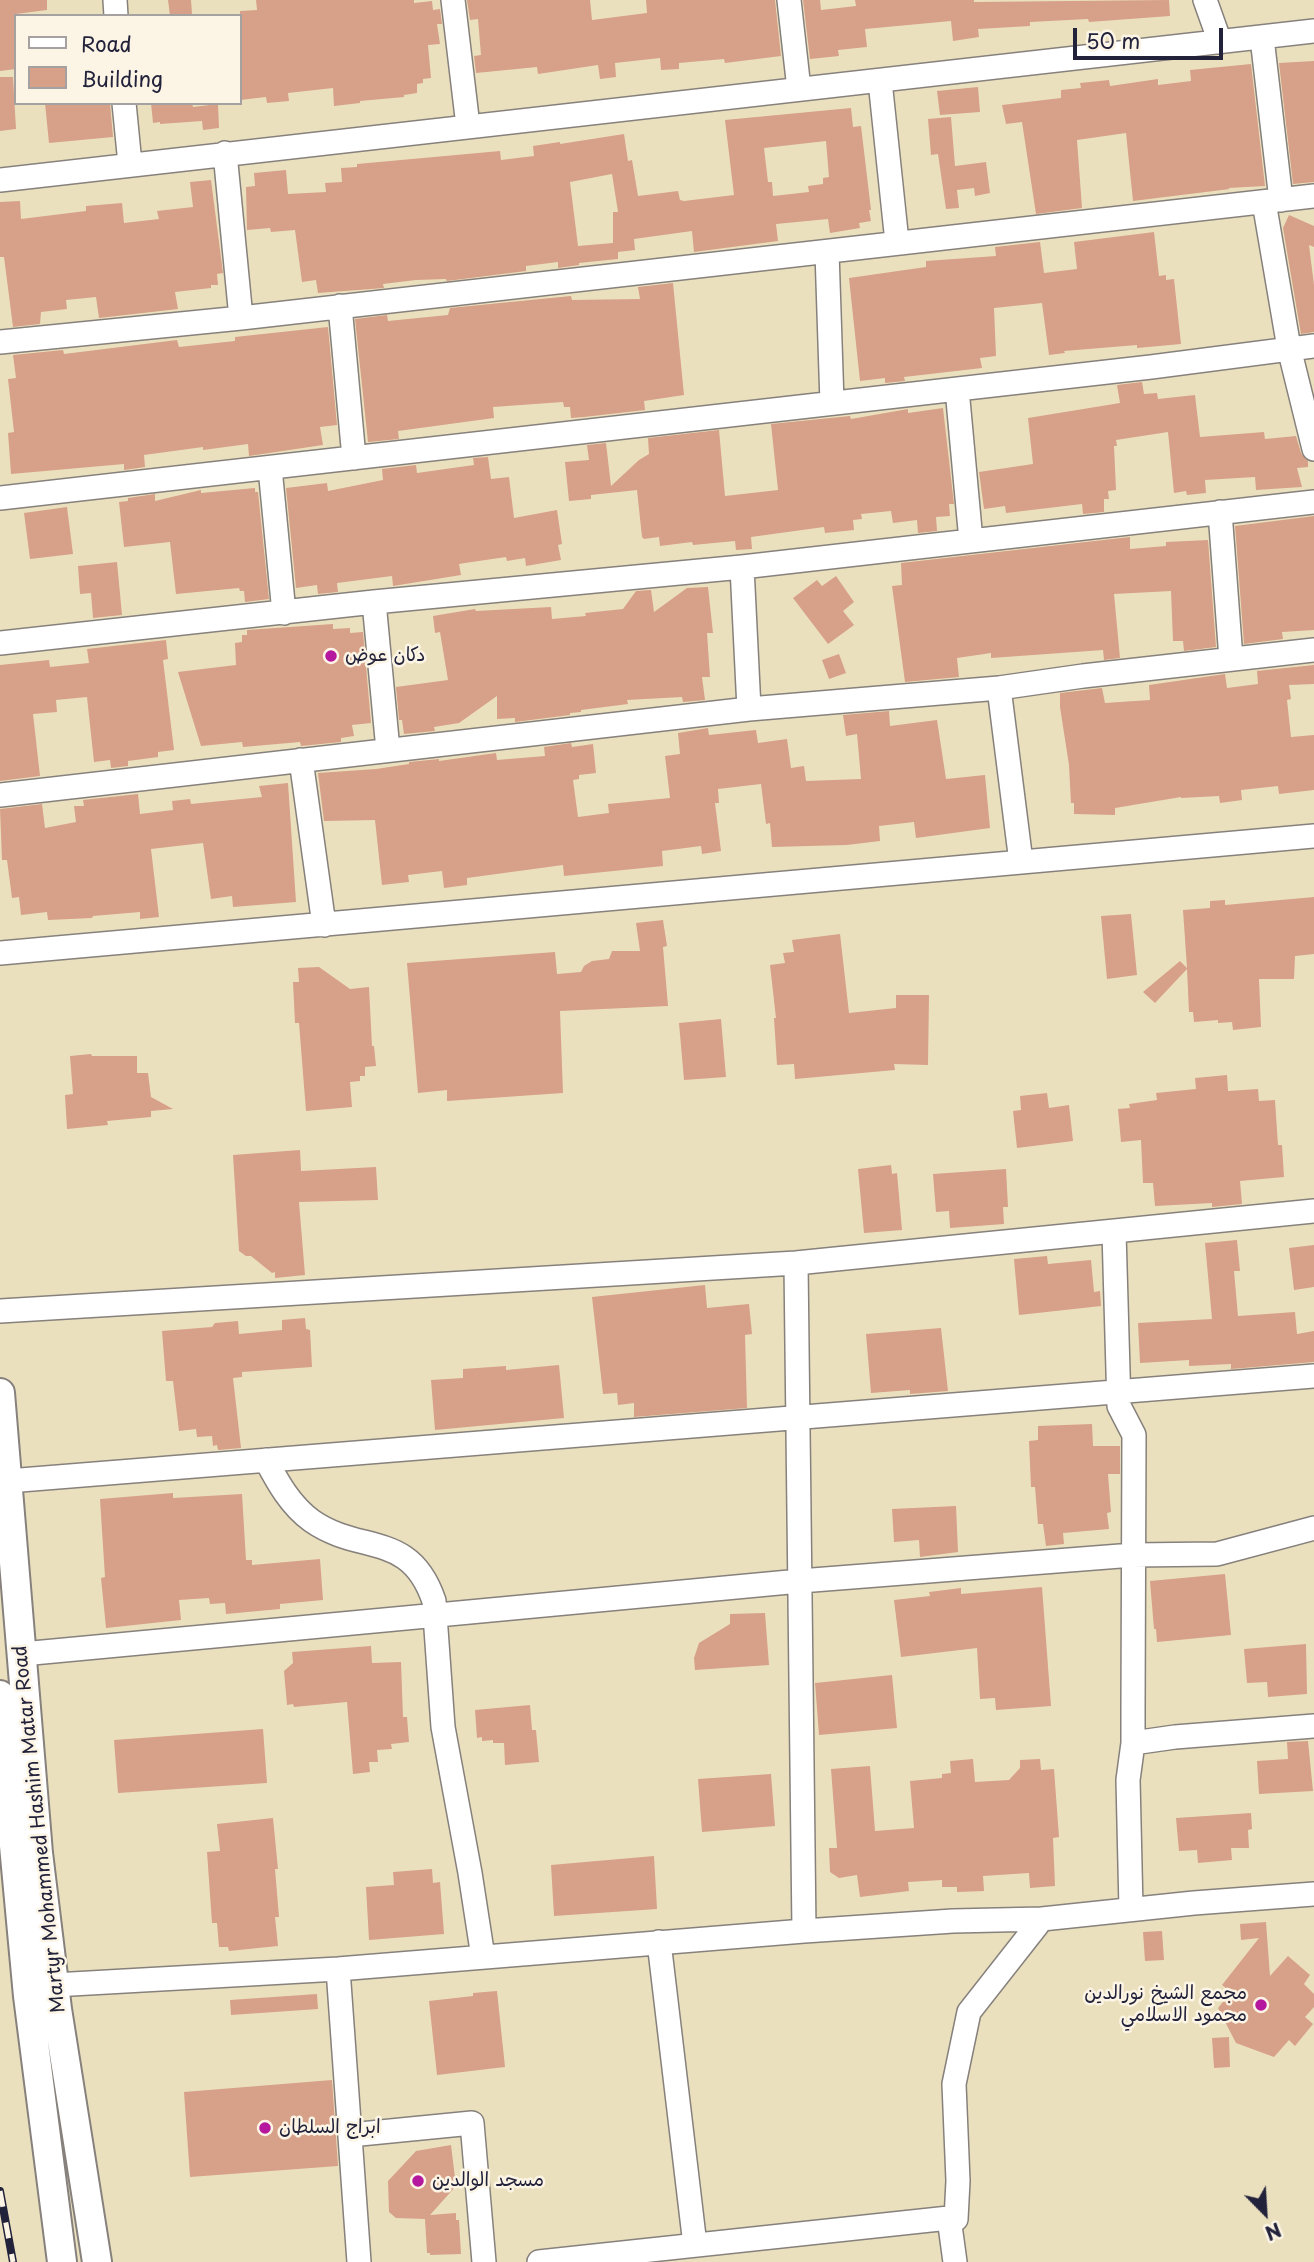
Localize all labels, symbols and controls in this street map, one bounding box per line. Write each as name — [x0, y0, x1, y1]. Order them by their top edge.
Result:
legend — [14, 14, 242, 105]
scale bar — [1076, 14, 1226, 58]
text: 50 m — [1086, 24, 1140, 56]
text: Road — [81, 27, 132, 59]
text: Building — [81, 62, 163, 94]
place label: دكان عوض — [345, 645, 425, 667]
marker: دكان عوض — [323, 648, 339, 664]
street label: Martyr Mohammed Hashim Matar Road — [9, 1644, 71, 2014]
place label: مجمع الشيخ نورالدين محمود الاسلامي — [1084, 1983, 1247, 2027]
marker: مجمع الشيخ نورالدين محمود الاسلامي — [1253, 1997, 1269, 2013]
place label: ابراج السلطان — [279, 2117, 381, 2139]
marker: ابراج السلطان — [257, 2120, 273, 2136]
place label: مسجد الوالدين — [432, 2170, 544, 2192]
marker: مسجد الوالدين — [410, 2173, 426, 2189]
north arrow — [1230, 2178, 1300, 2248]
text: N — [1261, 2216, 1286, 2248]

